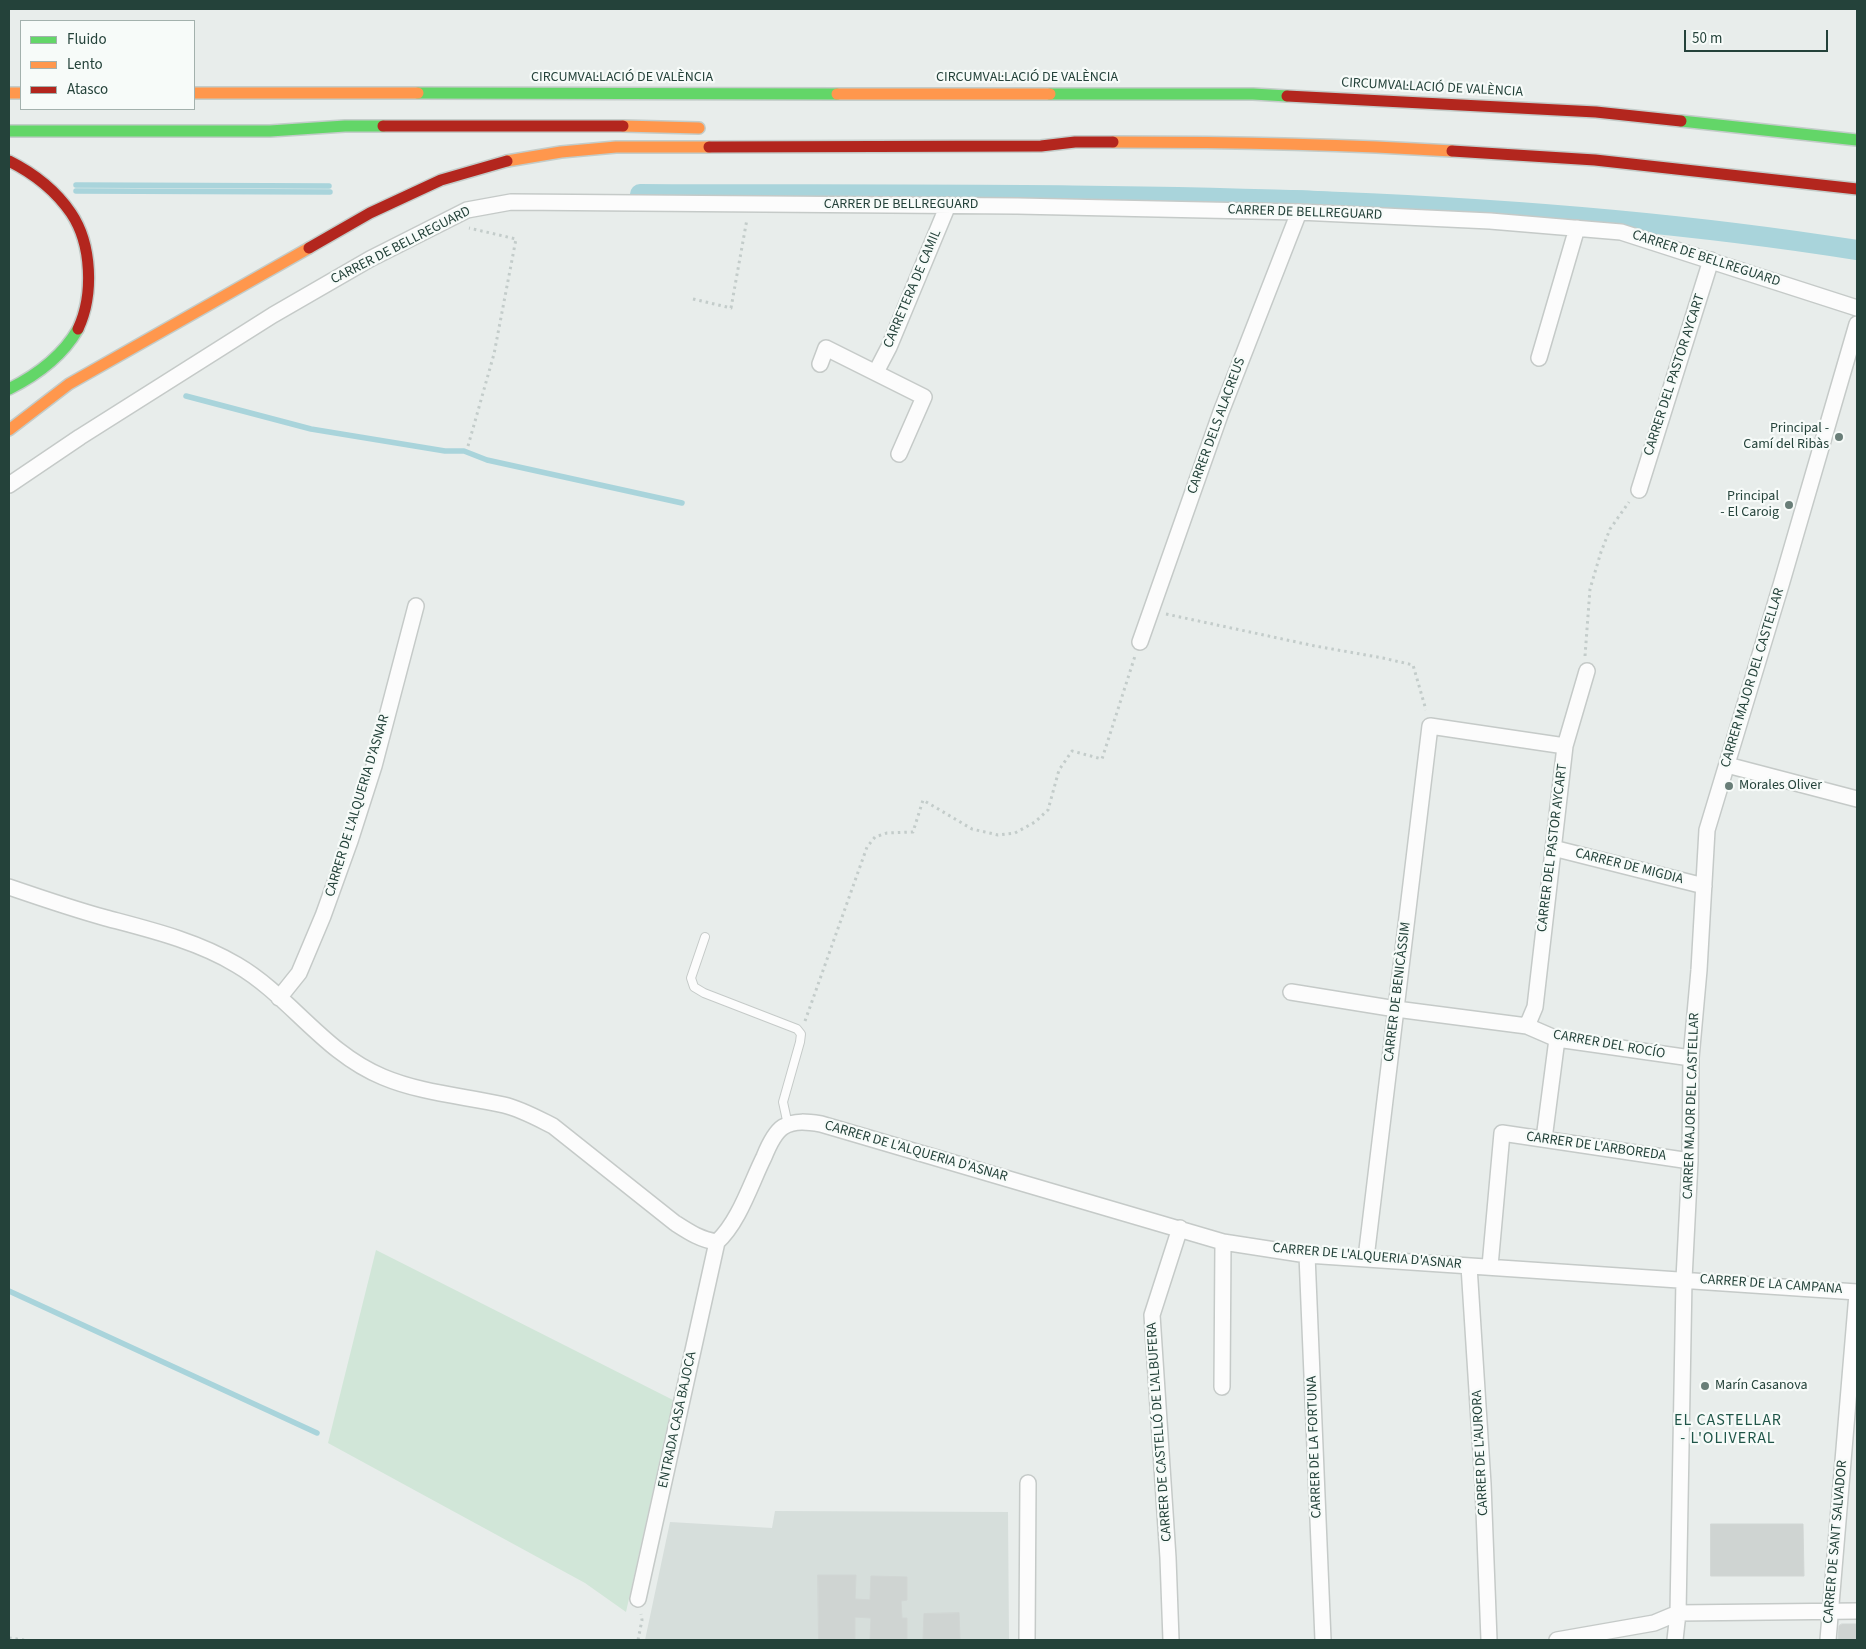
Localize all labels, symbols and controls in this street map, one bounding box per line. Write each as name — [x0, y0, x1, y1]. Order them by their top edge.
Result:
legend — [20, 20, 195, 110]
scale bar — [1686, 20, 1830, 52]
text: 50 m — [1692, 28, 1722, 49]
text: Fluido — [67, 29, 107, 50]
text: Lento — [67, 54, 103, 75]
street label: CIRCUMVAL·LACIÓ DE VALÈNCIA — [531, 70, 713, 86]
street label: CIRCUMVAL·LACIÓ DE VALÈNCIA — [936, 70, 1118, 86]
street label: CIRCUMVAL·LACIÓ DE VALÈNCIA — [1341, 75, 1523, 101]
text: Atasco — [67, 79, 108, 100]
street label: CARRER DE BELLREGUARD — [824, 197, 978, 213]
street label: CARRER DE BELLREGUARD — [1227, 202, 1383, 224]
street label: CARRER DE BELLREGUARD — [328, 203, 474, 289]
street label: CARRETERA DE CAMIL — [880, 227, 946, 351]
street label: CARRER DE BELLREGUARD — [1630, 227, 1782, 291]
street label: CARRER DEL PASTOR AYCART — [1641, 292, 1709, 458]
street label: CARRER DELS ALACREUS — [1184, 355, 1250, 497]
place label: Principal - Camí del Ribàs — [1743, 421, 1829, 454]
marker: Principal - Camí del Ribàs — [1833, 431, 1845, 443]
place label: Principal - El Caroig — [1720, 489, 1779, 522]
marker: Principal - El Caroig — [1783, 499, 1795, 511]
street label: CARRER MAJOR DEL CASTELLAR — [1718, 586, 1788, 770]
street label: CARRER DE L'ALQUERIA D'ASNAR — [322, 713, 394, 899]
street label: CARRER DEL PASTOR AYCART — [1534, 763, 1572, 933]
place label: Morales Oliver — [1739, 778, 1822, 794]
marker: Morales Oliver — [1723, 780, 1735, 792]
street label: CARRER DE MIGDIA — [1573, 845, 1685, 889]
street label: CARRER DE BENICÀSSIM — [1381, 921, 1415, 1063]
street label: CARRER MAJOR DEL CASTELLAR — [1680, 1012, 1704, 1200]
street label: CARRER DEL ROCÍO — [1552, 1027, 1666, 1063]
street label: CARRER DE L'ALQUERIA D'ASNAR — [823, 1118, 1009, 1186]
street label: CARRER DE L'ARBOREDA — [1525, 1129, 1667, 1165]
street label: CARRER DE L'ALQUERIA D'ASNAR — [1272, 1240, 1462, 1274]
street label: CARRER DE LA CAMPANA — [1699, 1272, 1843, 1298]
street label: CARRER DE CASTELLÓ DE L'ALBUFERA — [1144, 1322, 1176, 1542]
street label: ENTRADA CASA BAJOCA — [655, 1350, 701, 1490]
street label: CARRER DE LA FORTUNA — [1304, 1375, 1326, 1519]
place label: Marín Casanova — [1715, 1378, 1807, 1394]
marker: Marín Casanova — [1699, 1380, 1711, 1392]
street label: CARRER DE L'AURORA — [1469, 1390, 1493, 1516]
district label: EL CASTELLAR - L'OLIVERAL — [1673, 1411, 1783, 1449]
street label: CARRER DE SANT SALVADOR — [1820, 1459, 1852, 1625]

